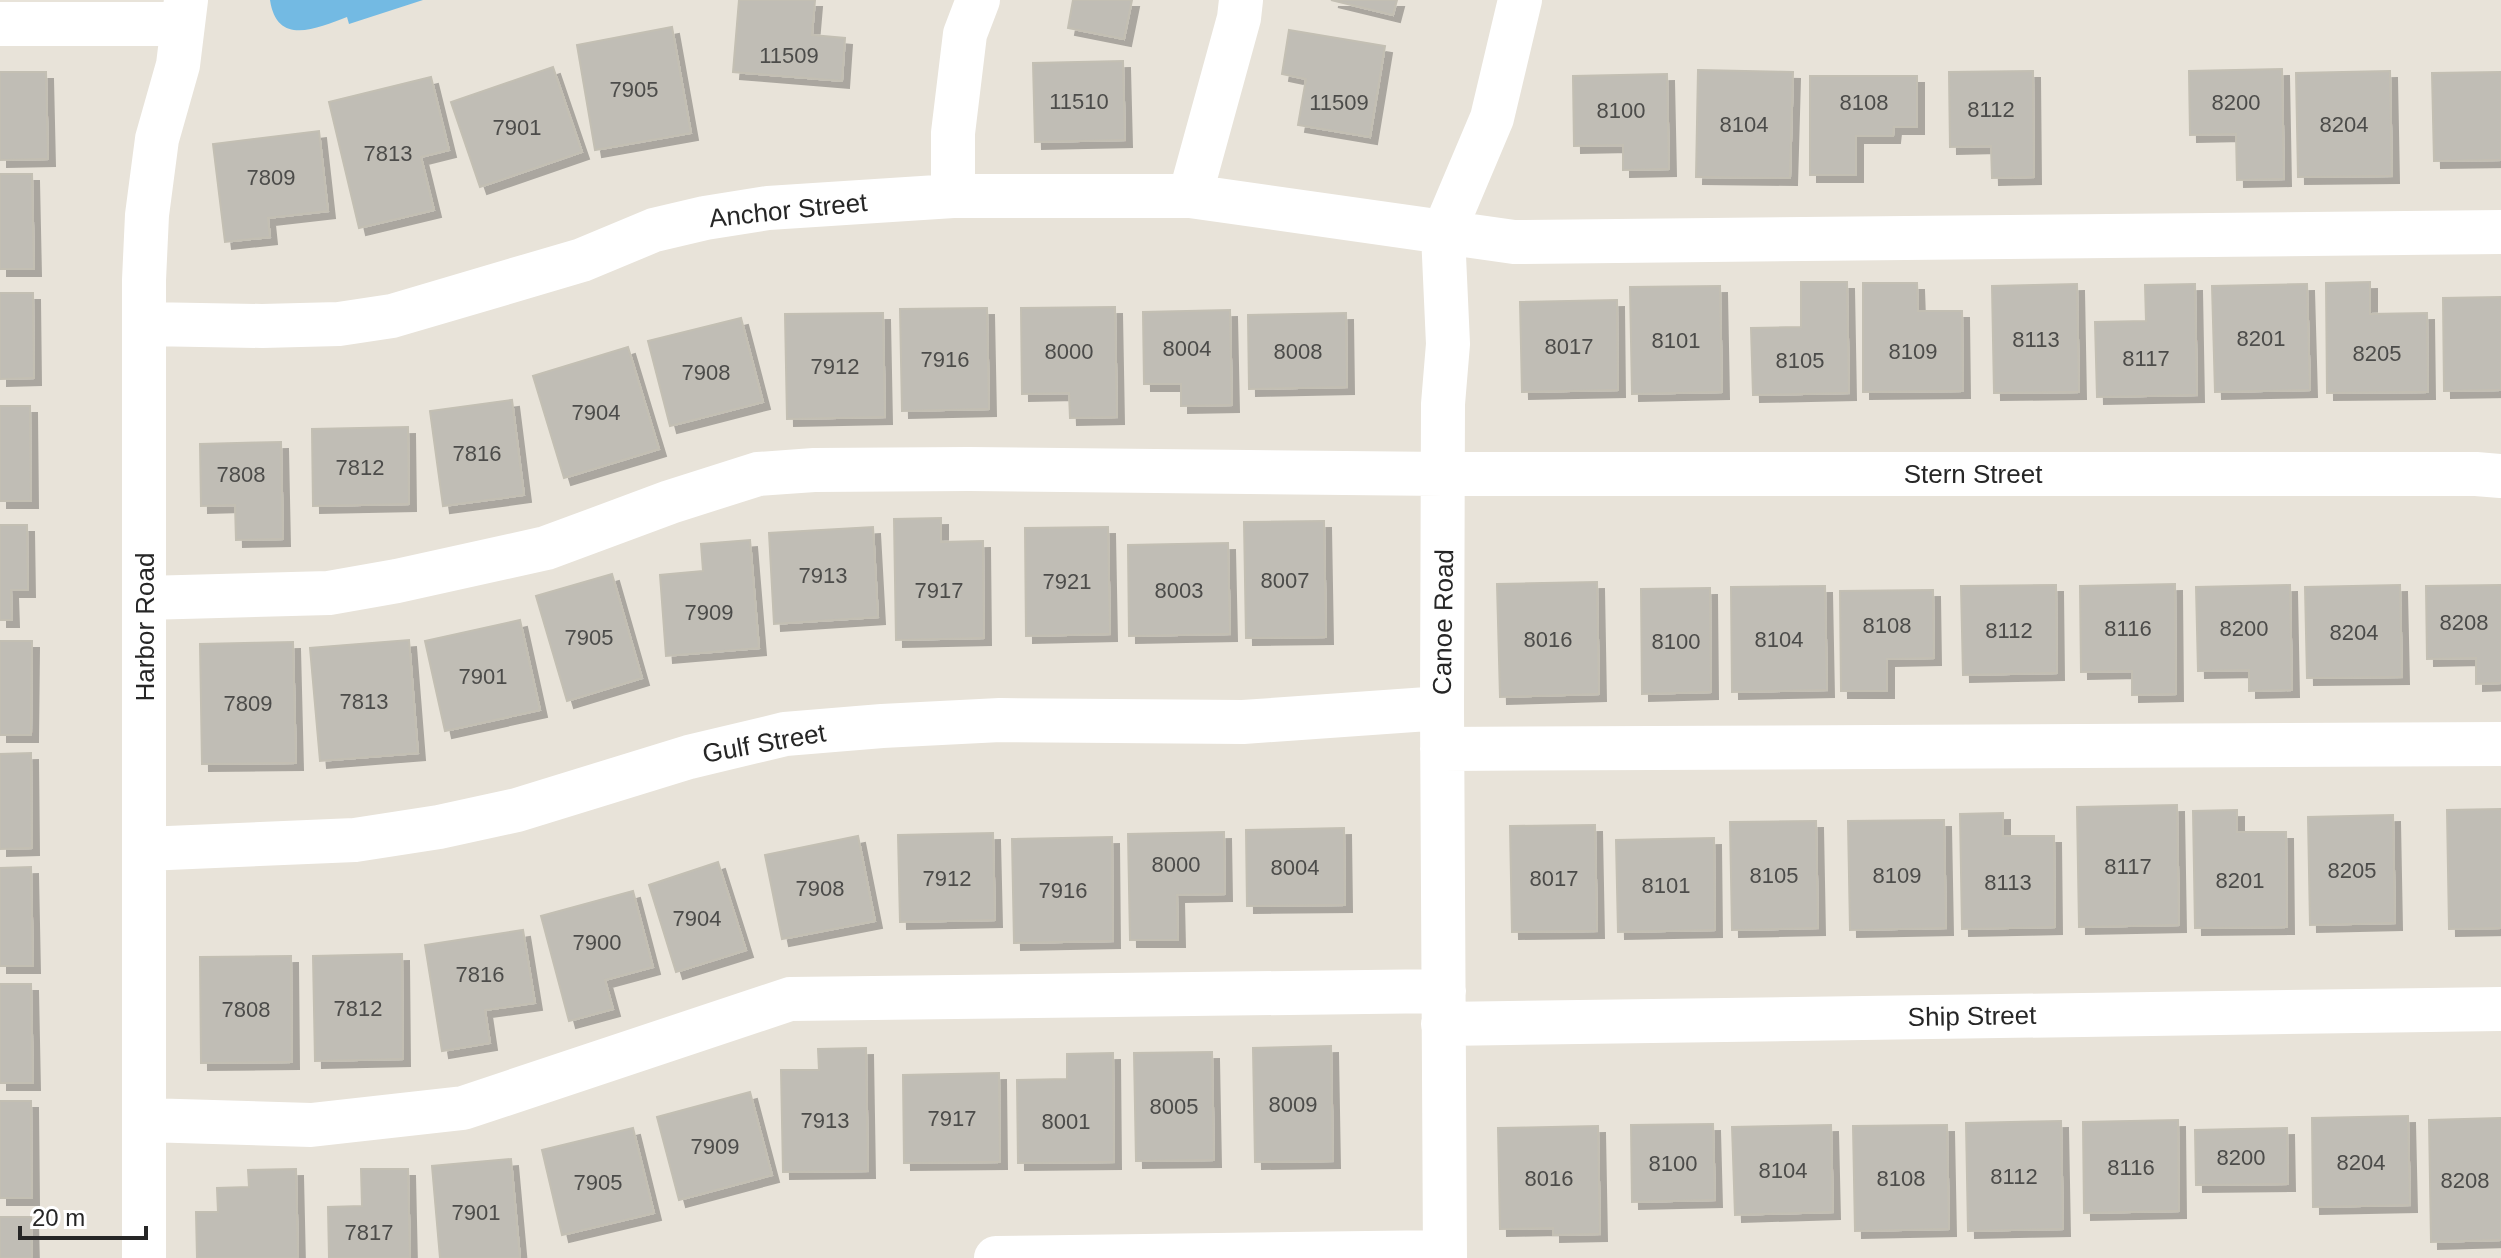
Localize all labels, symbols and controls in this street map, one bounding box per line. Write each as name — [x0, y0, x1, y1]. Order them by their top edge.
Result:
house number: 11509 — [759, 43, 819, 68]
house number: 7905 — [610, 77, 658, 102]
house number: 11510 — [1049, 89, 1109, 114]
house number: 11509 — [1309, 90, 1369, 115]
house number: 8108 — [1840, 90, 1888, 115]
house number: 8200 — [2212, 90, 2260, 115]
house number: 8112 — [1967, 97, 2015, 122]
house number: 8100 — [1597, 98, 1645, 123]
house number: 8104 — [1720, 112, 1768, 137]
house number: 8204 — [2320, 112, 2368, 137]
house number: 7901 — [493, 115, 541, 140]
house number: 7813 — [364, 141, 412, 166]
house number: 7809 — [247, 165, 295, 190]
street label: Anchor Street — [707, 187, 869, 233]
house number: 8201 — [2237, 326, 2285, 351]
house number: 8113 — [2012, 327, 2060, 352]
house number: 8101 — [1652, 328, 1700, 353]
house number: 8017 — [1545, 334, 1593, 359]
house number: 8004 — [1163, 336, 1211, 361]
house number: 8000 — [1045, 339, 1093, 364]
house number: 8008 — [1274, 339, 1322, 364]
house number: 8109 — [1889, 339, 1937, 364]
house number: 8205 — [2353, 341, 2401, 366]
house number: 8117 — [2122, 346, 2170, 371]
house number: 7916 — [921, 347, 969, 372]
house number: 8105 — [1776, 348, 1824, 373]
house number: 7912 — [811, 354, 859, 379]
house number: 7908 — [682, 360, 730, 385]
house number: 7904 — [572, 400, 620, 425]
house number: 7816 — [453, 441, 501, 466]
house number: 7812 — [336, 455, 384, 480]
street label: Stern Street — [1904, 459, 2043, 489]
house number: 7808 — [217, 462, 265, 487]
street label: Canoe Road — [1427, 549, 1459, 695]
street label: Harbor Road — [130, 553, 160, 701]
house number: 7913 — [799, 563, 847, 588]
house number: 8007 — [1261, 568, 1309, 593]
house number: 7921 — [1043, 569, 1091, 594]
house number: 7917 — [915, 578, 963, 603]
house number: 8003 — [1155, 578, 1203, 603]
house number: 7909 — [685, 600, 733, 625]
house number: 8208 — [2440, 610, 2488, 635]
house number: 8108 — [1863, 613, 1911, 638]
house number: 8116 — [2104, 616, 2152, 641]
house number: 8200 — [2220, 616, 2268, 641]
house number: 8112 — [1985, 618, 2033, 643]
house number: 8204 — [2330, 620, 2378, 645]
house number: 7905 — [565, 625, 613, 650]
house number: 8016 — [1524, 627, 1572, 652]
house number: 8104 — [1755, 627, 1803, 652]
house number: 8100 — [1652, 629, 1700, 654]
house number: 7901 — [459, 664, 507, 689]
house number: 7813 — [340, 689, 388, 714]
house number: 7809 — [224, 691, 272, 716]
street label: Gulf Street — [700, 717, 829, 769]
house number: 8000 — [1152, 852, 1200, 877]
house number: 8117 — [2104, 854, 2152, 879]
house number: 8004 — [1271, 855, 1319, 880]
house number: 8205 — [2328, 858, 2376, 883]
house number: 8105 — [1750, 863, 1798, 888]
house number: 8109 — [1873, 863, 1921, 888]
house number: 7912 — [923, 866, 971, 891]
house number: 8017 — [1530, 866, 1578, 891]
house number: 8201 — [2216, 868, 2264, 893]
house number: 8113 — [1984, 870, 2032, 895]
house number: 8101 — [1642, 873, 1690, 898]
house number: 7908 — [796, 876, 844, 901]
house number: 7916 — [1039, 878, 1087, 903]
house number: 7904 — [673, 906, 721, 931]
house number: 7900 — [573, 930, 621, 955]
house number: 7816 — [456, 962, 504, 987]
house number: 7812 — [334, 996, 382, 1021]
house number: 7808 — [222, 997, 270, 1022]
street label: Ship Street — [1907, 1000, 2037, 1032]
house number: 8009 — [1269, 1092, 1317, 1117]
house number: 8005 — [1150, 1094, 1198, 1119]
house number: 7917 — [928, 1106, 976, 1131]
house number: 7913 — [801, 1108, 849, 1133]
house number: 8001 — [1042, 1109, 1090, 1134]
house number: 7909 — [691, 1134, 739, 1159]
house number: 8200 — [2217, 1145, 2265, 1170]
house number: 8204 — [2337, 1150, 2385, 1175]
house number: 8100 — [1649, 1151, 1697, 1176]
house number: 8116 — [2107, 1155, 2155, 1180]
house number: 8104 — [1759, 1158, 1807, 1183]
house number: 8112 — [1990, 1164, 2038, 1189]
house number: 8016 — [1525, 1166, 1573, 1191]
house number: 8108 — [1877, 1166, 1925, 1191]
house number: 8208 — [2441, 1168, 2489, 1193]
house number: 7905 — [574, 1170, 622, 1195]
scale bar — [20, 1190, 146, 1240]
house number: 7901 — [452, 1200, 500, 1225]
text: 20 m — [32, 1204, 85, 1231]
house number: 7817 — [345, 1220, 393, 1245]

